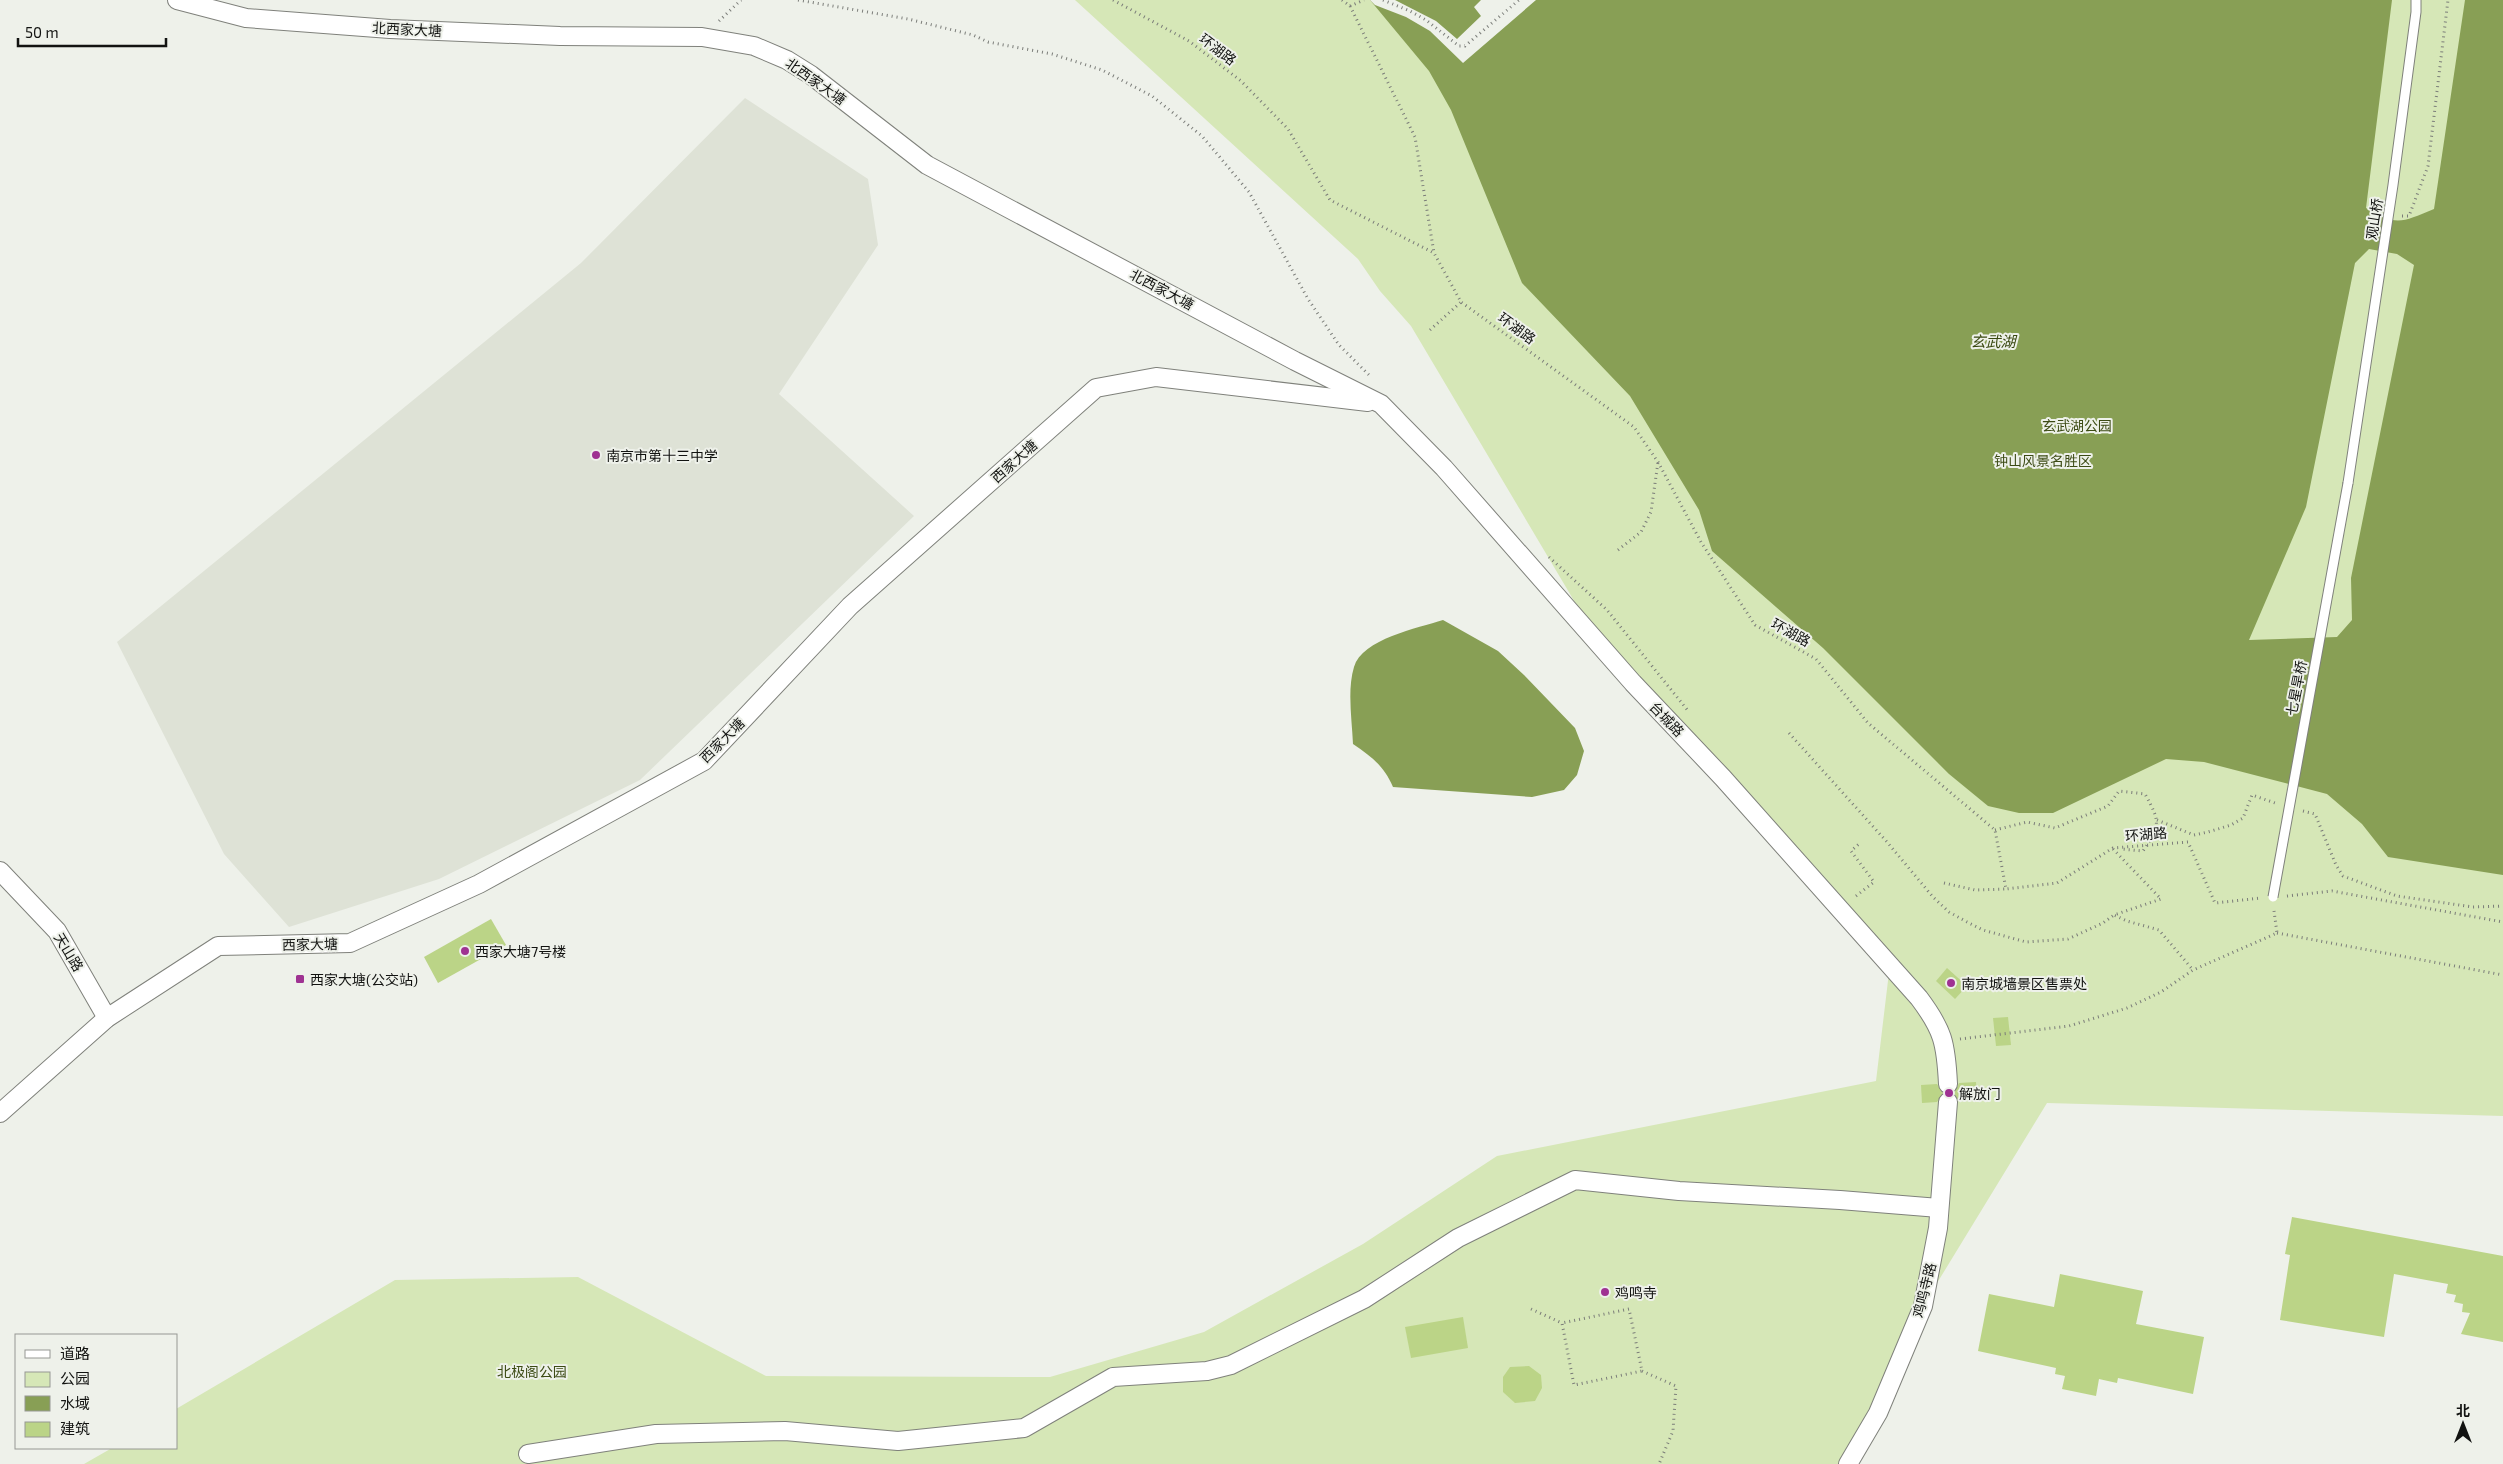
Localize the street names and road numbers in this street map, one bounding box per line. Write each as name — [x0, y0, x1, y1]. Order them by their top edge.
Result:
street label: 北西家大塘 — [372, 19, 442, 39]
street label: 环湖路 — [1196, 30, 1240, 68]
street label: 北西家大塘 — [782, 54, 850, 108]
street label: 观山桥 — [2362, 197, 2386, 241]
street label: 北西家大塘 — [1127, 265, 1197, 313]
street label: 环湖路 — [1495, 309, 1539, 347]
street label: 西家大塘 — [988, 436, 1040, 486]
street label: 环湖路 — [1769, 614, 1813, 650]
street label: 七星旱桥 — [2282, 659, 2310, 717]
street label: 台城路 — [1646, 698, 1688, 740]
street label: 西家大塘 — [696, 714, 748, 766]
street label: 环湖路 — [2124, 824, 2168, 844]
street label: 天山路 — [51, 930, 87, 974]
street label: 西家大塘 — [282, 935, 338, 953]
street label: 鸡鸣寺路 — [1909, 1261, 1939, 1319]

